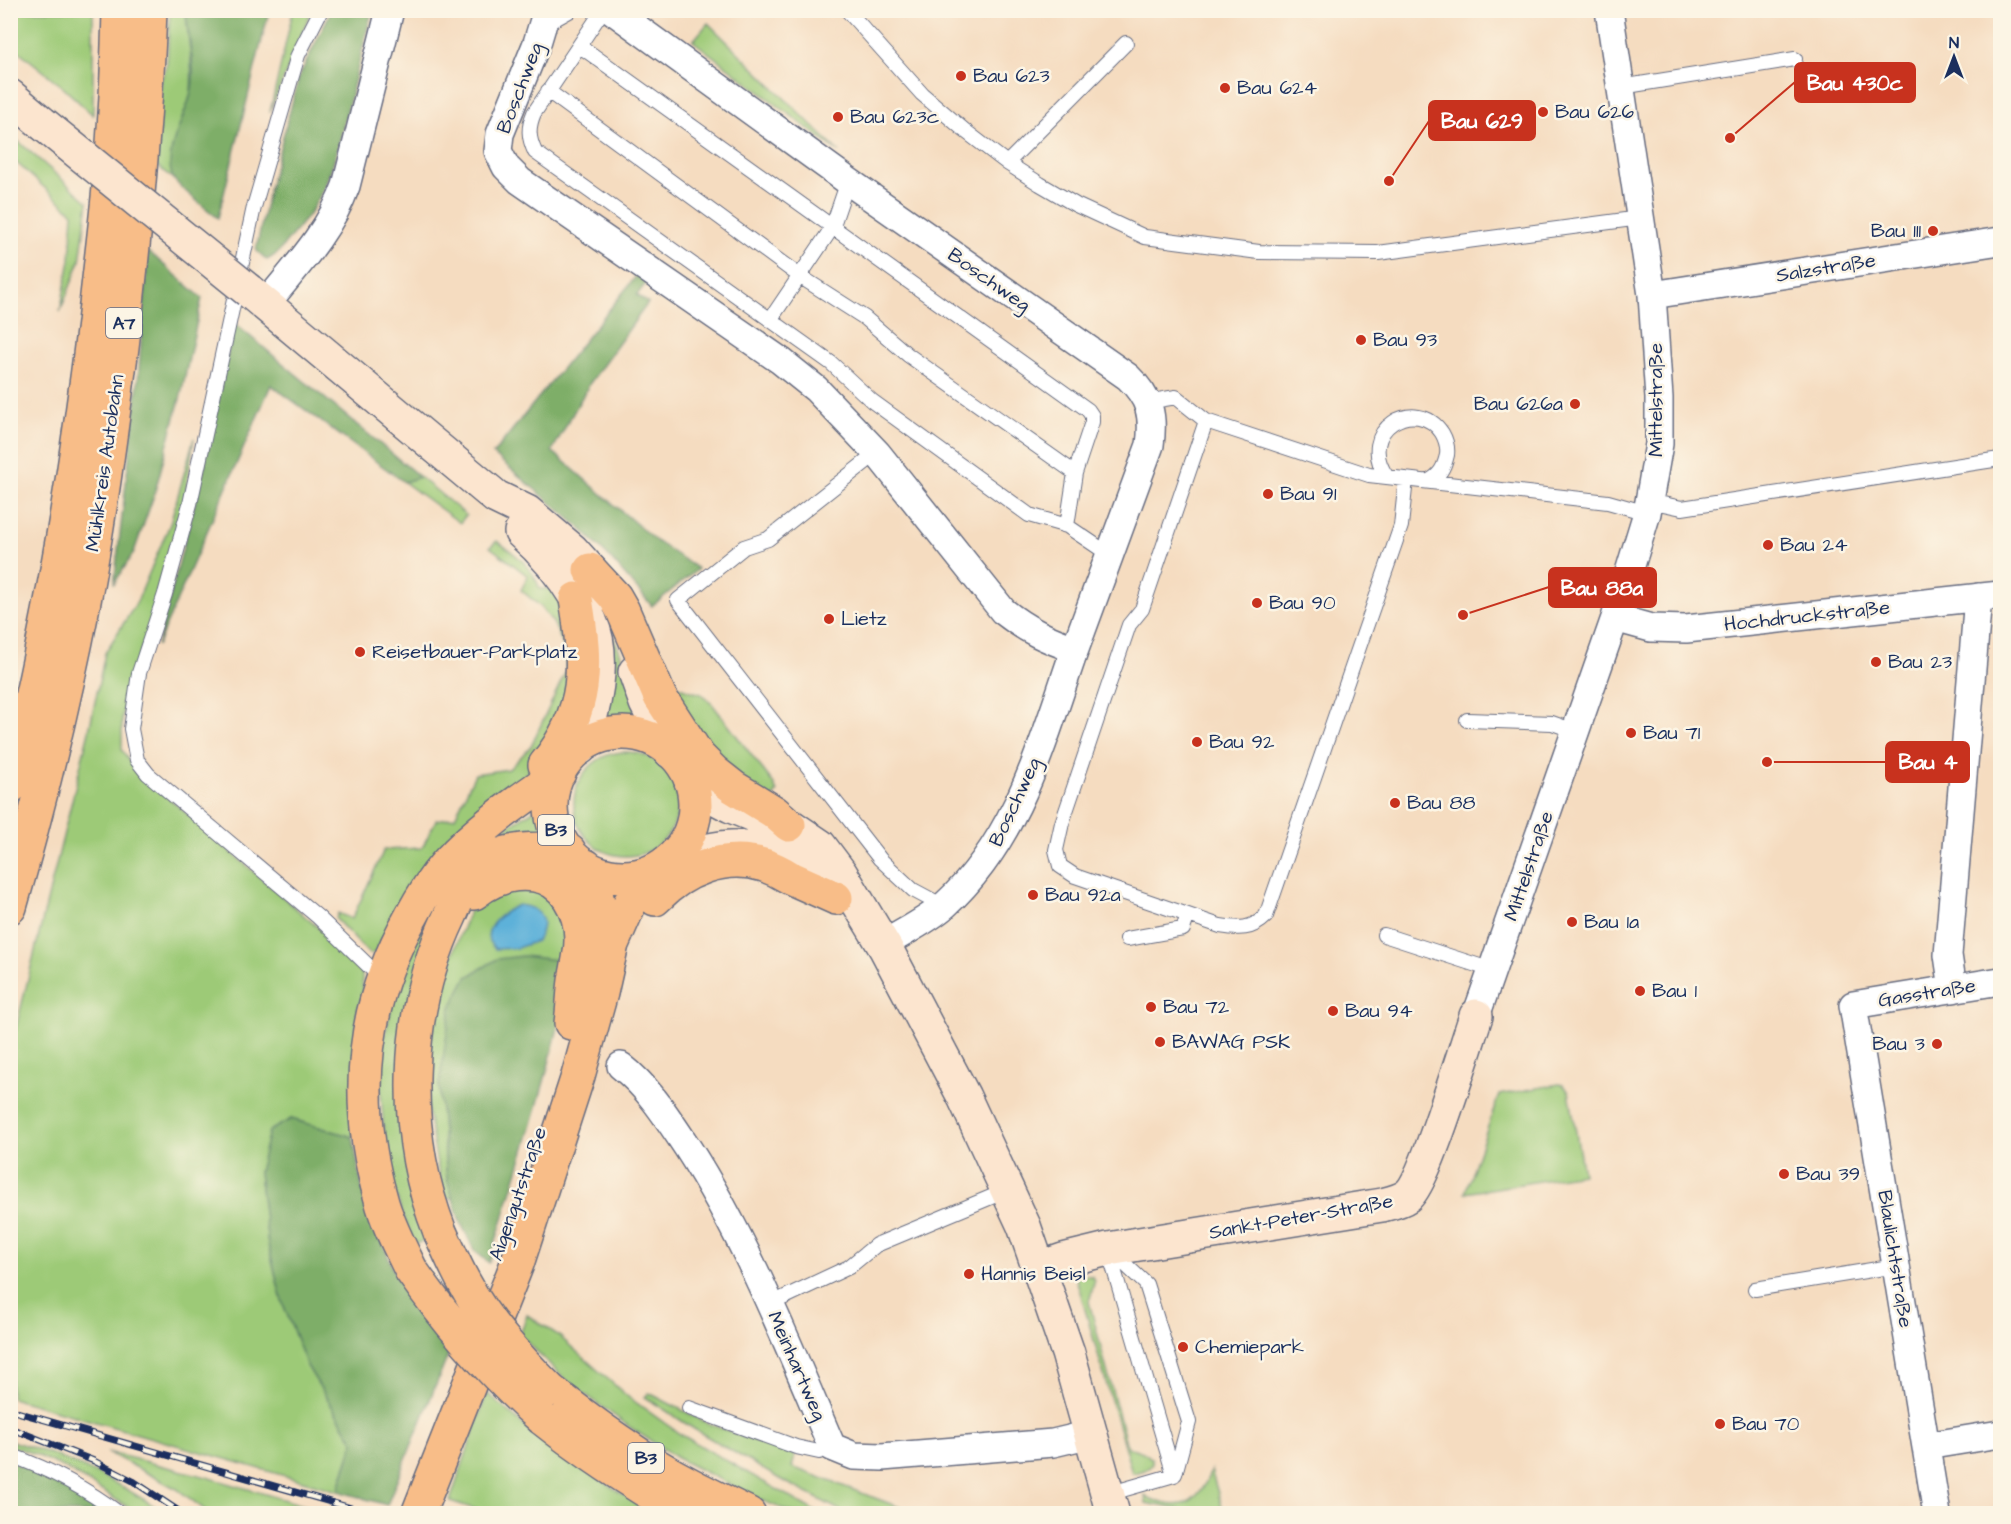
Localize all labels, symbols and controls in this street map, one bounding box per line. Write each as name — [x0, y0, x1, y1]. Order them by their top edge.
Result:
north arrow — [1924, 27, 1984, 87]
text: N — [1949, 32, 1959, 54]
street label: Boschweg — [490, 38, 551, 138]
place label: Bau 623 — [973, 62, 1050, 90]
callout: Bau 430c — [1795, 63, 1915, 102]
marker: Bau 623 — [954, 69, 968, 83]
text: Bau 430c — [1807, 69, 1904, 98]
place label: Bau 624 — [1237, 74, 1318, 102]
marker: Bau 624 — [1218, 81, 1232, 95]
place label: Bau 626 — [1555, 98, 1635, 126]
callout: Bau 629 — [1429, 101, 1535, 140]
place label: Bau 623c — [850, 103, 940, 131]
marker: Bau 626 — [1536, 105, 1550, 119]
text: Bau 629 — [1441, 107, 1523, 136]
marker: Bau 623c — [831, 110, 845, 124]
place label: Bau 111 — [1871, 217, 1921, 245]
marker: Bau 111 — [1926, 224, 1940, 238]
street label: Boschweg — [941, 241, 1036, 320]
street label: Salzstraße — [1774, 246, 1878, 290]
road number: A7 — [106, 308, 142, 338]
place label: Bau 93 — [1373, 326, 1437, 354]
marker: Bau 93 — [1354, 333, 1368, 347]
street label: Mittelstraße — [1642, 343, 1670, 457]
street label: Mühlkreis Autobahn — [79, 373, 131, 553]
place label: Bau 626a — [1474, 390, 1563, 418]
marker: Bau 626a — [1568, 397, 1582, 411]
place label: Bau 91 — [1280, 480, 1337, 508]
marker: Bau 91 — [1261, 487, 1275, 501]
place label: Bau 24 — [1780, 531, 1848, 559]
marker: Bau 24 — [1761, 538, 1775, 552]
callout: Bau 88a — [1549, 568, 1656, 607]
text: Bau 88a — [1561, 574, 1644, 603]
place label: Bau 90 — [1269, 589, 1336, 617]
street label: Hochdruckstraße — [1723, 593, 1892, 639]
marker: Bau 90 — [1250, 596, 1264, 610]
place label: Lietz — [841, 605, 887, 633]
marker: Lietz — [822, 612, 836, 626]
place label: Reisetbauer-Parkplatz — [372, 638, 577, 666]
marker: Reisetbauer-Parkplatz — [353, 645, 367, 659]
place label: Bau 23 — [1888, 648, 1952, 676]
marker: Bau 23 — [1869, 655, 1883, 669]
place label: Bau 71 — [1643, 719, 1701, 747]
marker: Bau 71 — [1624, 726, 1638, 740]
place label: Bau 92 — [1209, 728, 1275, 756]
marker: Bau 92 — [1190, 735, 1204, 749]
callout: Bau 4 — [1886, 742, 1969, 782]
text: Bau 4 — [1899, 748, 1958, 777]
street label: Boschweg — [982, 753, 1049, 852]
place label: Bau 88 — [1407, 789, 1476, 817]
marker: Bau 88 — [1388, 796, 1402, 810]
street label: Mittelstraße — [1497, 807, 1561, 924]
road number: B3 — [538, 815, 574, 845]
place label: Bau 92a — [1045, 881, 1121, 909]
marker: Bau 92a — [1026, 888, 1040, 902]
place label: Bau 1a — [1584, 908, 1639, 936]
marker: Bau 1a — [1565, 915, 1579, 929]
street label: Gasstraße — [1876, 971, 1978, 1015]
place label: Bau 1 — [1652, 977, 1698, 1005]
marker: Bau 1 — [1633, 984, 1647, 998]
place label: Bau 72 — [1163, 993, 1230, 1021]
place label: Bau 94 — [1345, 997, 1413, 1025]
marker: Bau 72 — [1144, 1000, 1158, 1014]
marker: Bau 94 — [1326, 1004, 1340, 1018]
place label: BAWAG PSK — [1172, 1028, 1290, 1056]
place label: Bau 3 — [1872, 1030, 1925, 1058]
marker: BAWAG PSK — [1153, 1035, 1167, 1049]
marker: Bau 3 — [1930, 1037, 1944, 1051]
street label: Aigengutstraße — [482, 1123, 555, 1265]
place label: Bau 39 — [1796, 1160, 1860, 1188]
marker: Bau 39 — [1777, 1167, 1791, 1181]
street label: Sankt-Peter-Straße — [1207, 1187, 1395, 1247]
street label: Blaulichtstraße — [1870, 1188, 1920, 1330]
place label: Hannis Beisl — [981, 1260, 1086, 1288]
marker: Hannis Beisl — [962, 1267, 976, 1281]
street label: Meinhartweg — [760, 1307, 834, 1426]
place label: Chemiepark — [1195, 1333, 1304, 1361]
marker: Chemiepark — [1176, 1340, 1190, 1354]
place label: Bau 70 — [1732, 1410, 1800, 1438]
marker: Bau 70 — [1713, 1417, 1727, 1431]
road number: B3 — [628, 1443, 664, 1473]

